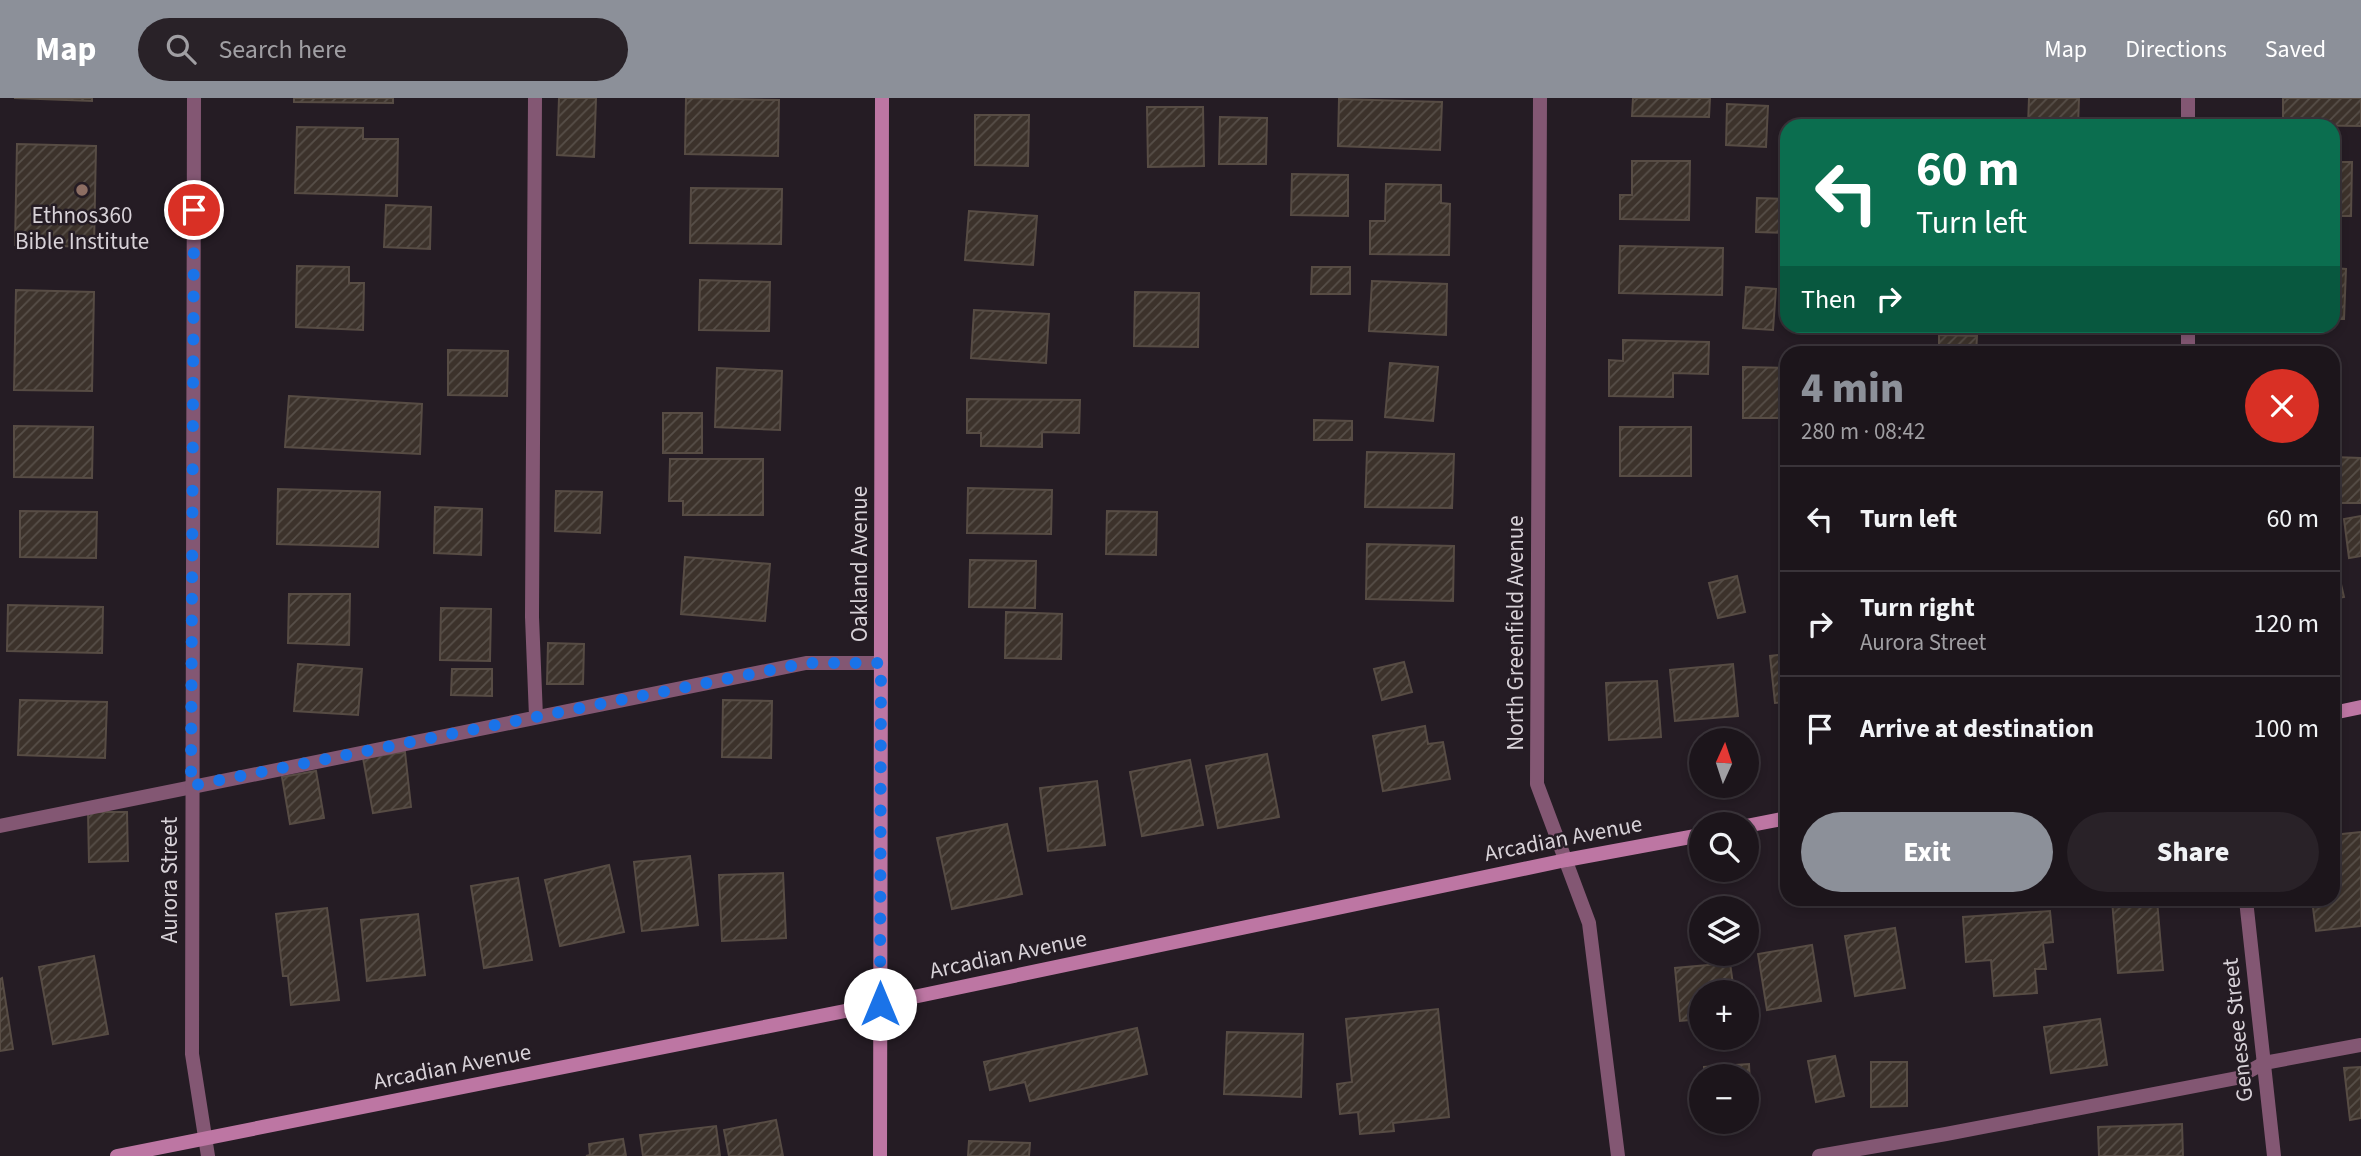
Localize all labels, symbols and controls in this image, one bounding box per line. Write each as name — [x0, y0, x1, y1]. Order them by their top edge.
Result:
search box — [138, 18, 628, 81]
text: Map — [35, 26, 96, 73]
icon: search — [162, 30, 200, 68]
text: Search here — [218, 31, 347, 68]
text: Map — [2044, 32, 2087, 67]
text: Directions — [2125, 32, 2227, 67]
text: Saved — [2265, 32, 2326, 67]
text: 60 m — [1916, 135, 2020, 205]
icon: left — [1801, 147, 1892, 238]
pin — [164, 180, 224, 240]
marker: Ethnos360 Bible Institute — [74, 182, 90, 198]
icon: arrive — [175, 191, 213, 229]
place label: Ethnos360 Bible Institute — [15, 199, 149, 258]
text: Turn left — [1916, 200, 2027, 246]
icon: right — [1870, 280, 1908, 318]
text: Then — [1801, 281, 1856, 318]
text: 4 min — [1801, 359, 1904, 419]
button: close — [2245, 369, 2319, 443]
text: 280 m · 08:42 — [1801, 415, 1925, 448]
street label: Oakland Avenue — [843, 486, 876, 642]
icon: left — [1801, 500, 1839, 538]
text: Turn left — [1860, 500, 1957, 537]
text: 60 m — [2266, 500, 2319, 537]
street label: North Greenfield Avenue — [1499, 515, 1532, 751]
text: Turn right — [1860, 589, 1975, 626]
icon: right — [1801, 605, 1839, 643]
text: 120 m — [2253, 605, 2319, 642]
text: Aurora Street — [1860, 626, 1986, 659]
icon: arrive — [1801, 710, 1839, 748]
text: Arrive at destination — [1860, 710, 2094, 747]
text: 100 m — [2253, 710, 2319, 747]
north arrow — [1689, 728, 1759, 798]
map controls — [1689, 728, 1759, 1134]
street label: Arcadian Avenue — [1481, 807, 1645, 870]
button: search — [1689, 812, 1759, 882]
button: Exit — [1801, 812, 2053, 892]
button: Share — [2067, 812, 2319, 892]
street label: Aurora Street — [153, 817, 186, 943]
button: layers — [1689, 896, 1759, 966]
street label: Arcadian Avenue — [926, 922, 1090, 987]
street label: Genesee Street — [2214, 956, 2261, 1103]
position arrow — [843, 967, 917, 1041]
button: + — [1689, 980, 1759, 1050]
street label: Arcadian Avenue — [370, 1035, 534, 1098]
button: − — [1689, 1064, 1759, 1134]

